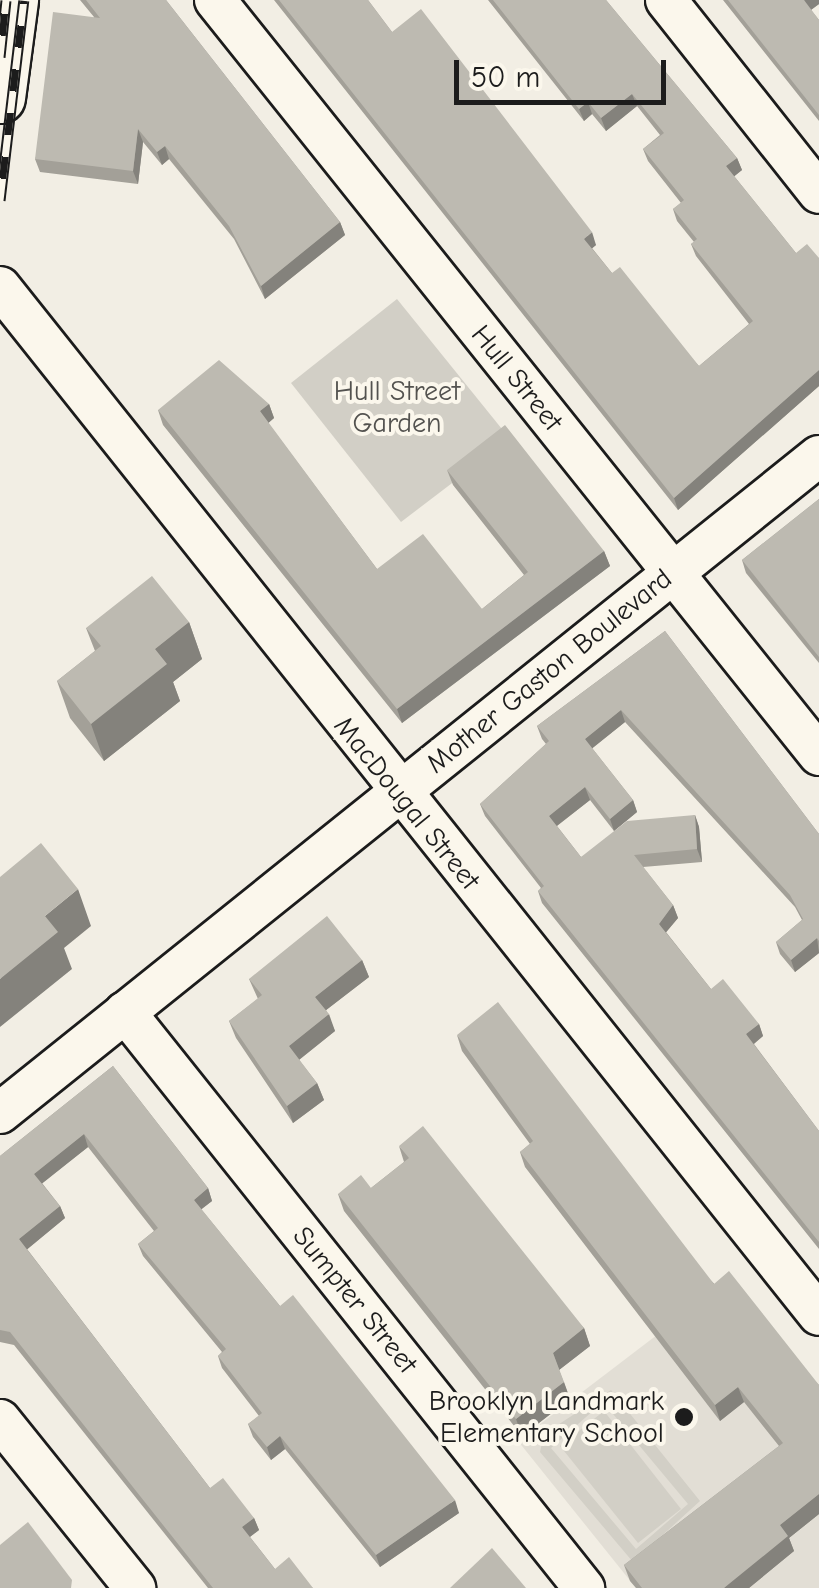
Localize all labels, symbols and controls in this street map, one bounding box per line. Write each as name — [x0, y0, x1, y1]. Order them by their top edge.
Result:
scale bar — [459, 40, 672, 102]
text: 50 m — [471, 60, 540, 95]
street label: Hull Street — [464, 318, 570, 438]
park label: Hull Street Garden — [334, 374, 460, 440]
street label: Mother Gaston Boulevard — [420, 562, 678, 780]
street label: MacDougal Street — [327, 710, 487, 896]
street label: Sumpter Street — [286, 1220, 424, 1380]
place label: Brooklyn Landmark Elementary School — [429, 1384, 664, 1450]
marker: Brooklyn Landmark Elementary School — [673, 1406, 695, 1428]

